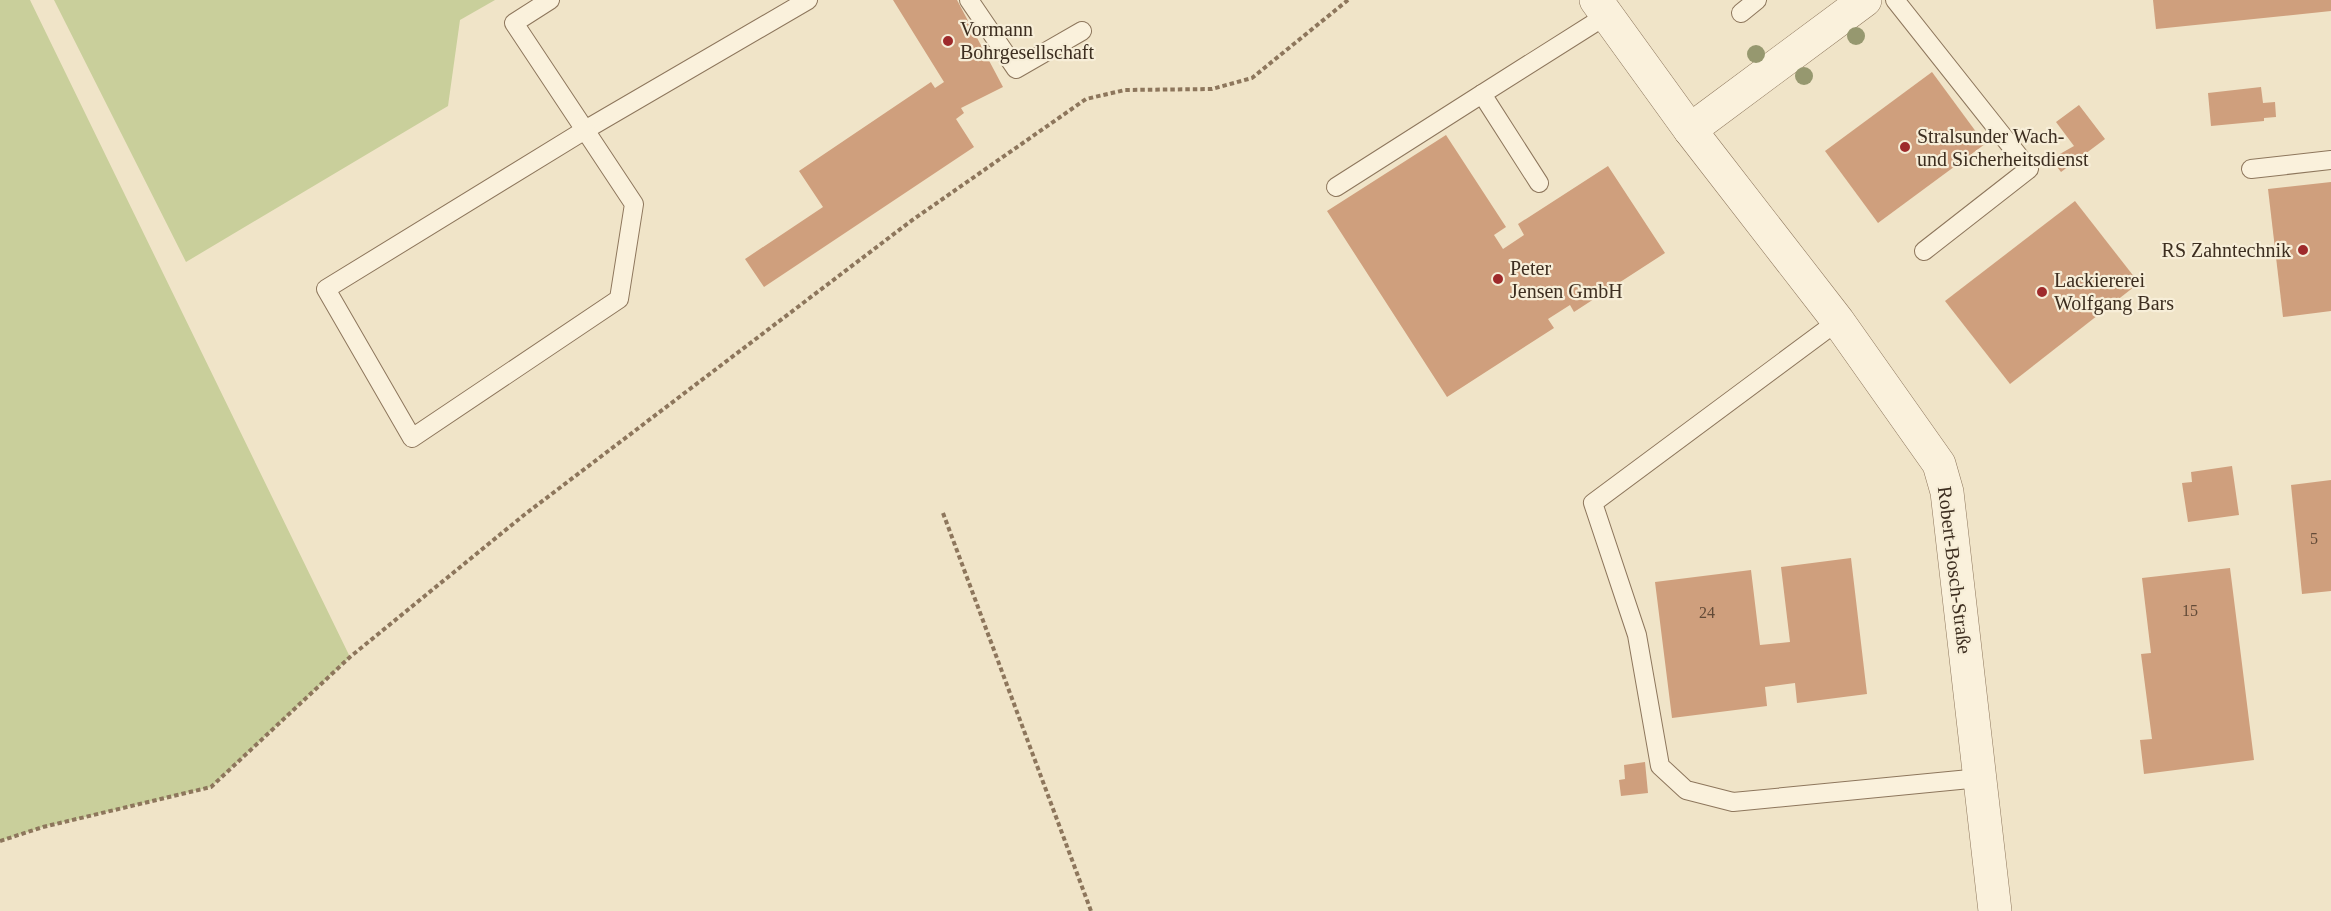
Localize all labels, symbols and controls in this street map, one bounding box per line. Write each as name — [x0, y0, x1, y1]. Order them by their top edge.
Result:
place label: Vormann Bohrgesellschaft — [960, 18, 1094, 64]
marker: Vormann Bohrgesellschaft — [941, 34, 955, 48]
place label: Stralsunder Wach- und Sicherheitsdienst — [1917, 125, 2089, 170]
marker: Stralsunder Wach- und Sicherheitsdienst — [1898, 140, 1912, 154]
place label: RS Zahntechnik — [2162, 239, 2291, 261]
marker: RS Zahntechnik — [2296, 243, 2310, 257]
place label: Peter Jensen GmbH — [1510, 257, 1623, 302]
place label: Lackiererei Wolfgang Bars — [2054, 269, 2174, 315]
marker: Peter Jensen GmbH — [1491, 272, 1505, 286]
marker: Lackiererei Wolfgang Bars — [2035, 285, 2049, 299]
street label: Robert-Bosch-Straße — [1934, 485, 1976, 655]
house number: 5 — [2310, 530, 2318, 547]
house number: 15 — [2182, 602, 2198, 619]
house number: 24 — [1699, 604, 1715, 621]

